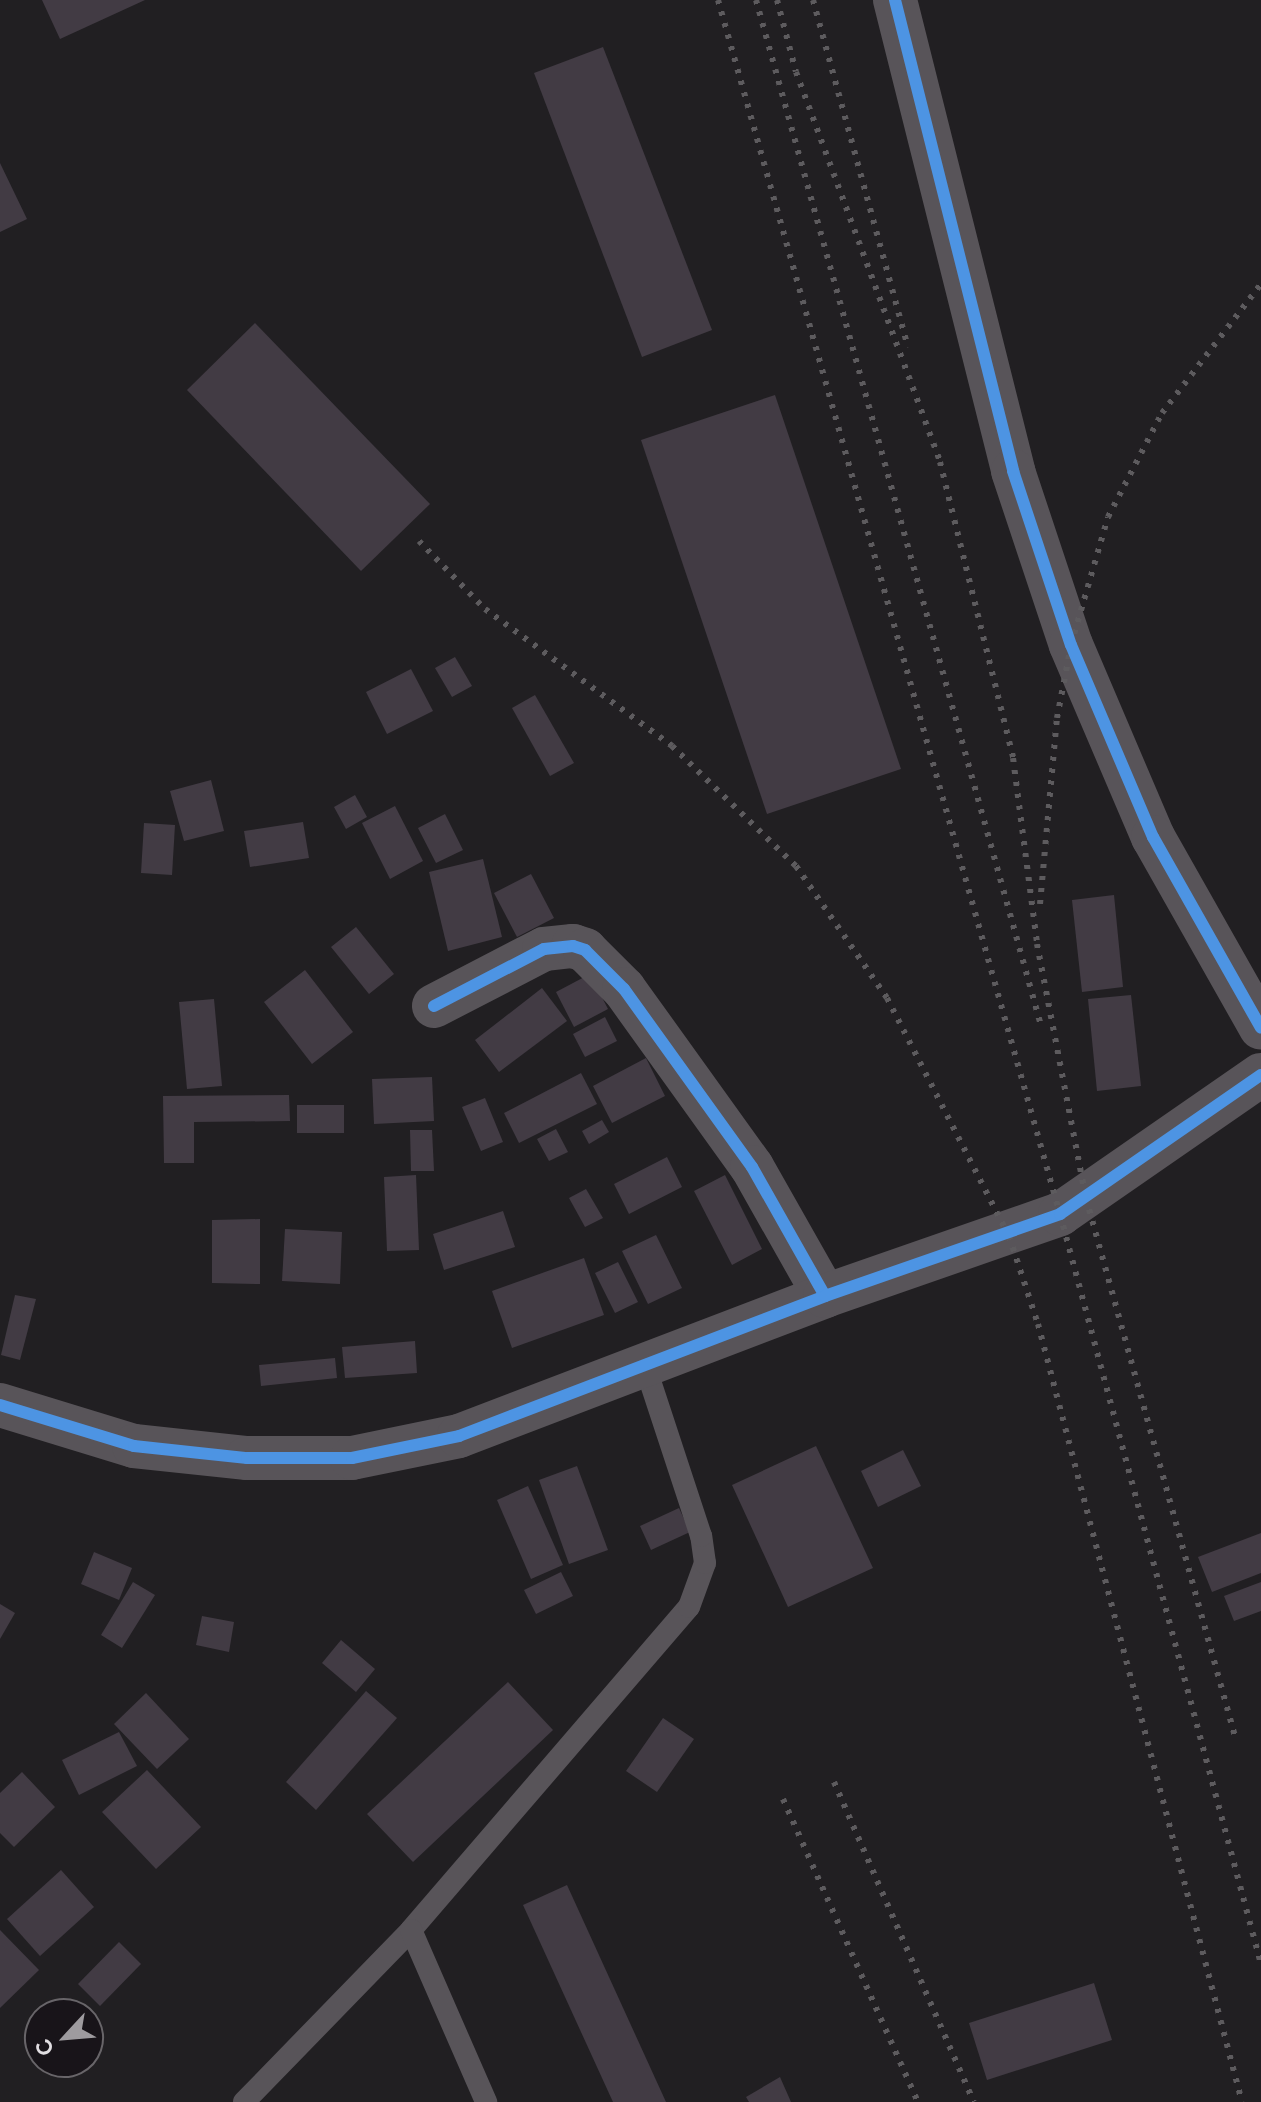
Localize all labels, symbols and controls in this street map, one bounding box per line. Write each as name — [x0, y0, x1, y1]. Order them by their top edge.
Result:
north arrow — [24, 1998, 104, 2078]
text: С — [29, 2035, 59, 2060]

